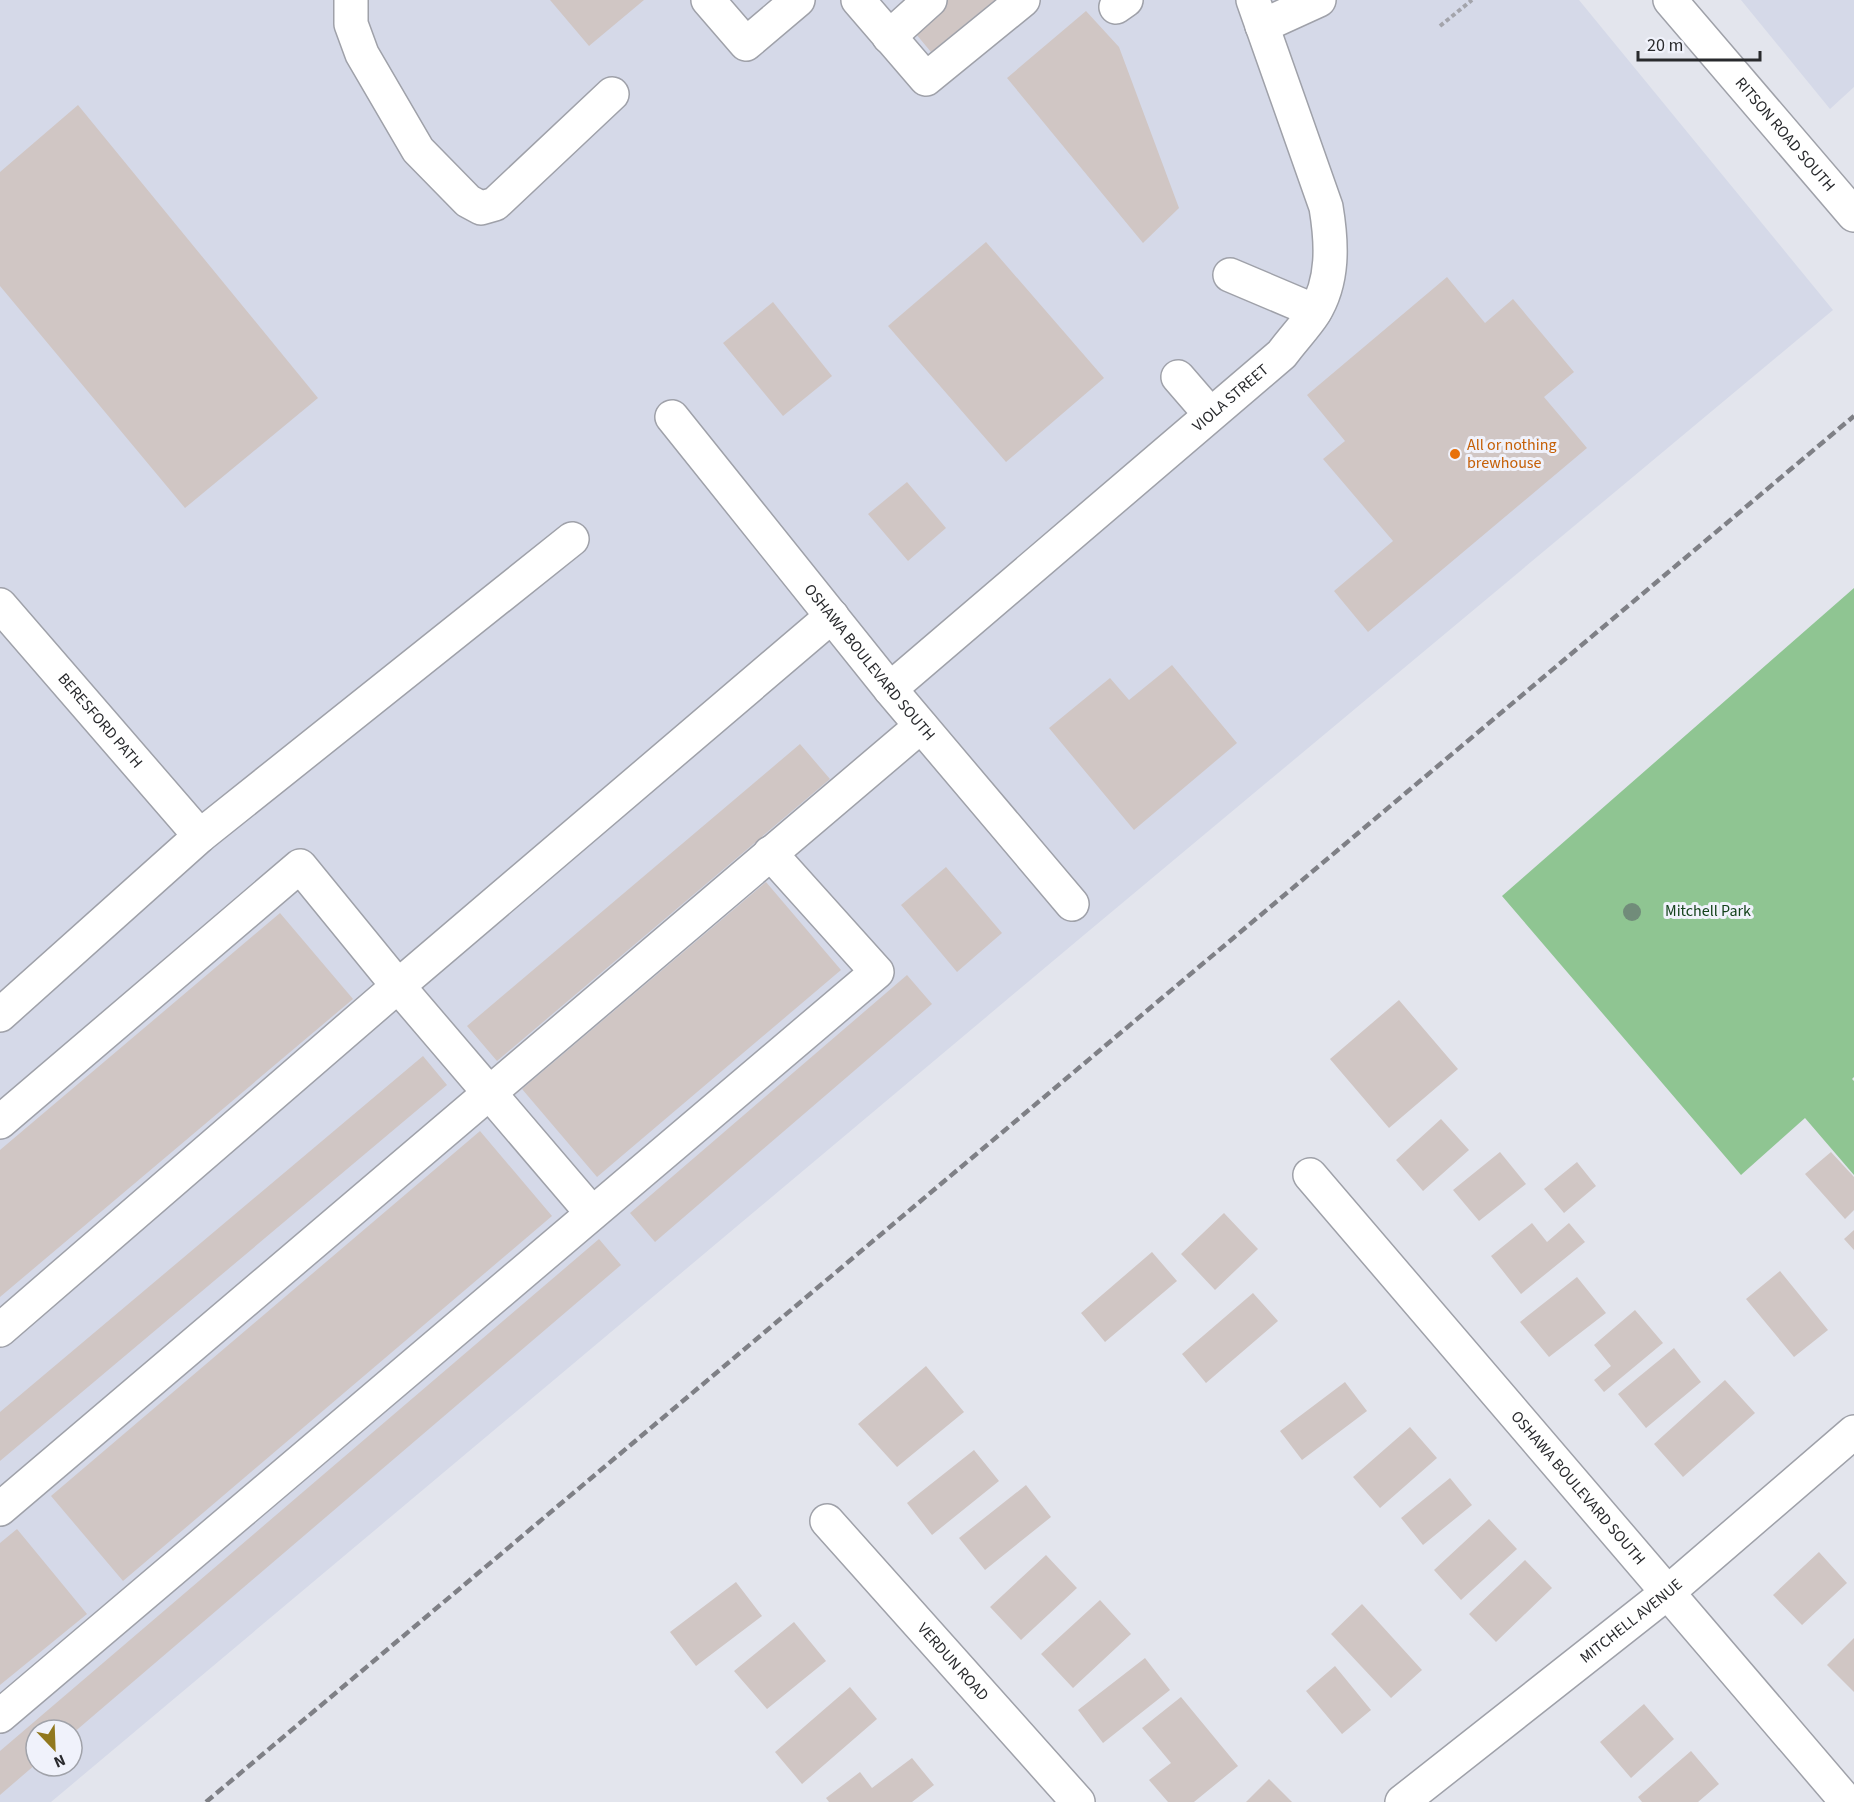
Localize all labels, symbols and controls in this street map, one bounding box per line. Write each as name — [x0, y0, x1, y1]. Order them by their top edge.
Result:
scale bar — [1638, 24, 1760, 62]
text: 20 m — [1647, 33, 1683, 58]
street label: RITSON ROAD SOUTH — [1730, 73, 1840, 196]
street label: VIOLA STREET — [1188, 359, 1274, 437]
place label: All or nothing brewhouse — [1467, 434, 1556, 474]
marker: All or nothing brewhouse — [1448, 447, 1462, 461]
street label: OSHAWA BOULEVARD SOUTH — [799, 579, 940, 746]
street label: BERESFORD PATH — [53, 668, 148, 773]
park label: Mitchell Park — [1665, 900, 1751, 922]
street label: OSHAWA BOULEVARD SOUTH — [1506, 1406, 1650, 1570]
street label: MITCHELL AVENUE — [1575, 1574, 1687, 1669]
street label: VERDUN ROAD — [912, 1618, 994, 1706]
north arrow — [24, 1718, 84, 1778]
text: N — [50, 1749, 69, 1773]

